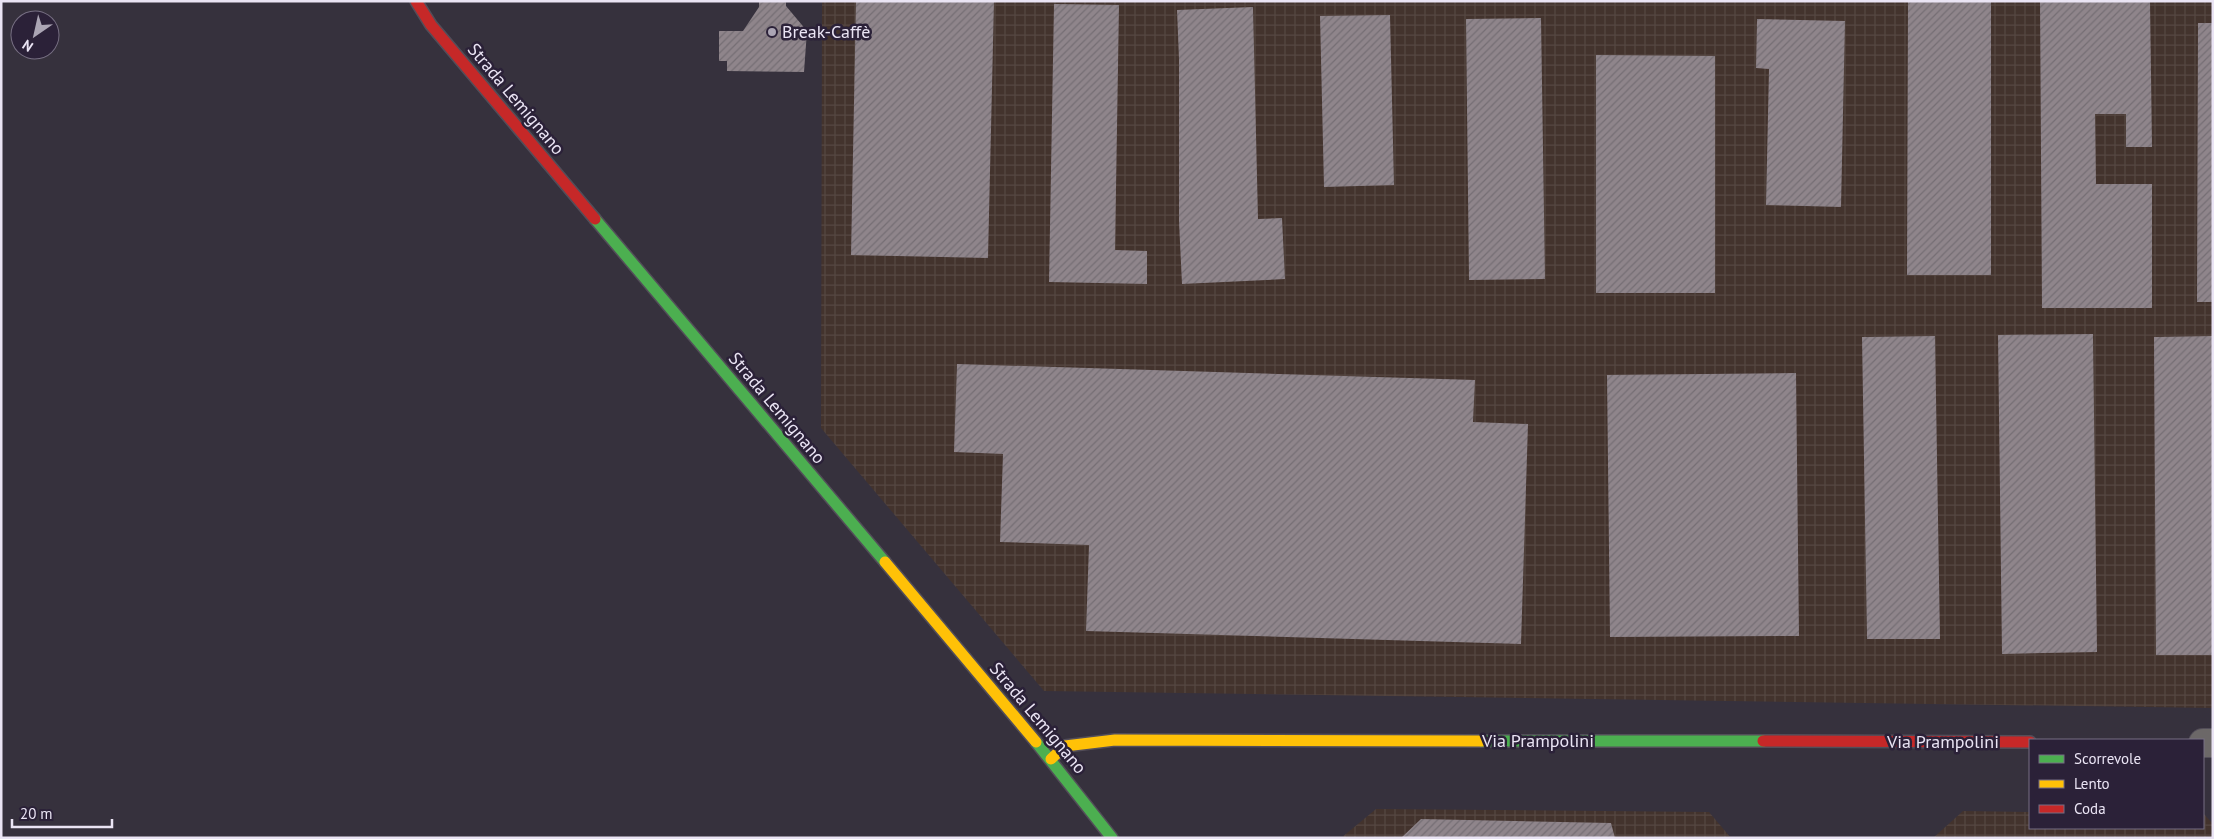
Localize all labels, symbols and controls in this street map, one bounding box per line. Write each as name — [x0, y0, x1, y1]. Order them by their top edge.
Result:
north arrow — [10, 10, 60, 60]
place label: Break-Caffè — [782, 20, 870, 43]
marker: Break-Caffè — [766, 26, 778, 38]
text: N — [19, 36, 37, 56]
street label: Strada Lemignano — [463, 38, 570, 159]
street label: Strada Lemignano — [724, 347, 831, 468]
street label: Strada Lemignano — [985, 657, 1092, 778]
street label: Via Prampolini — [1481, 729, 1594, 752]
street label: Via Prampolini — [1886, 730, 1999, 753]
legend — [2029, 739, 2204, 829]
text: Scorrevole — [2074, 749, 2141, 768]
text: Lento — [2074, 774, 2110, 793]
scale bar — [12, 796, 112, 828]
text: Coda — [2074, 799, 2106, 818]
text: 20 m — [20, 804, 53, 823]

